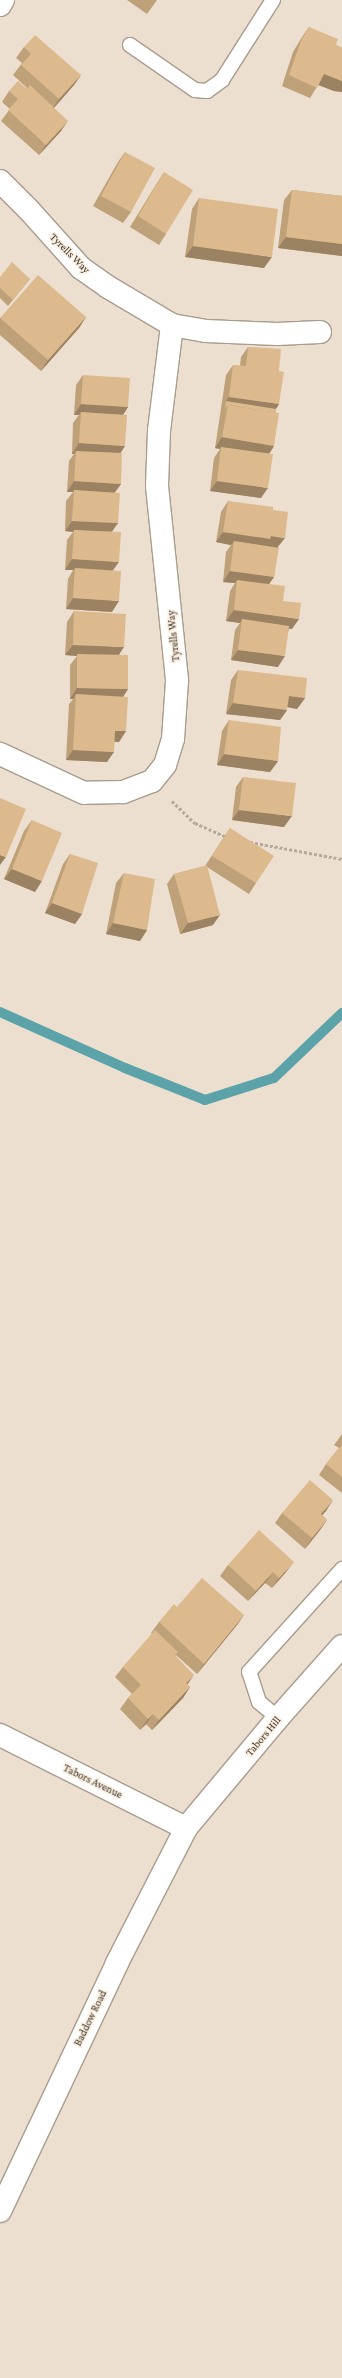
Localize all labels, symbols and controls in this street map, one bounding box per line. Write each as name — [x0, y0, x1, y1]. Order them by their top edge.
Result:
street label: Tyrells Way — [47, 230, 93, 276]
street label: Tyrells Way — [164, 610, 182, 662]
street label: Tabors Hill — [243, 1713, 283, 1759]
street label: Tabors Avenue — [61, 1761, 125, 1801]
street label: Baddow Road — [71, 1988, 109, 2048]

